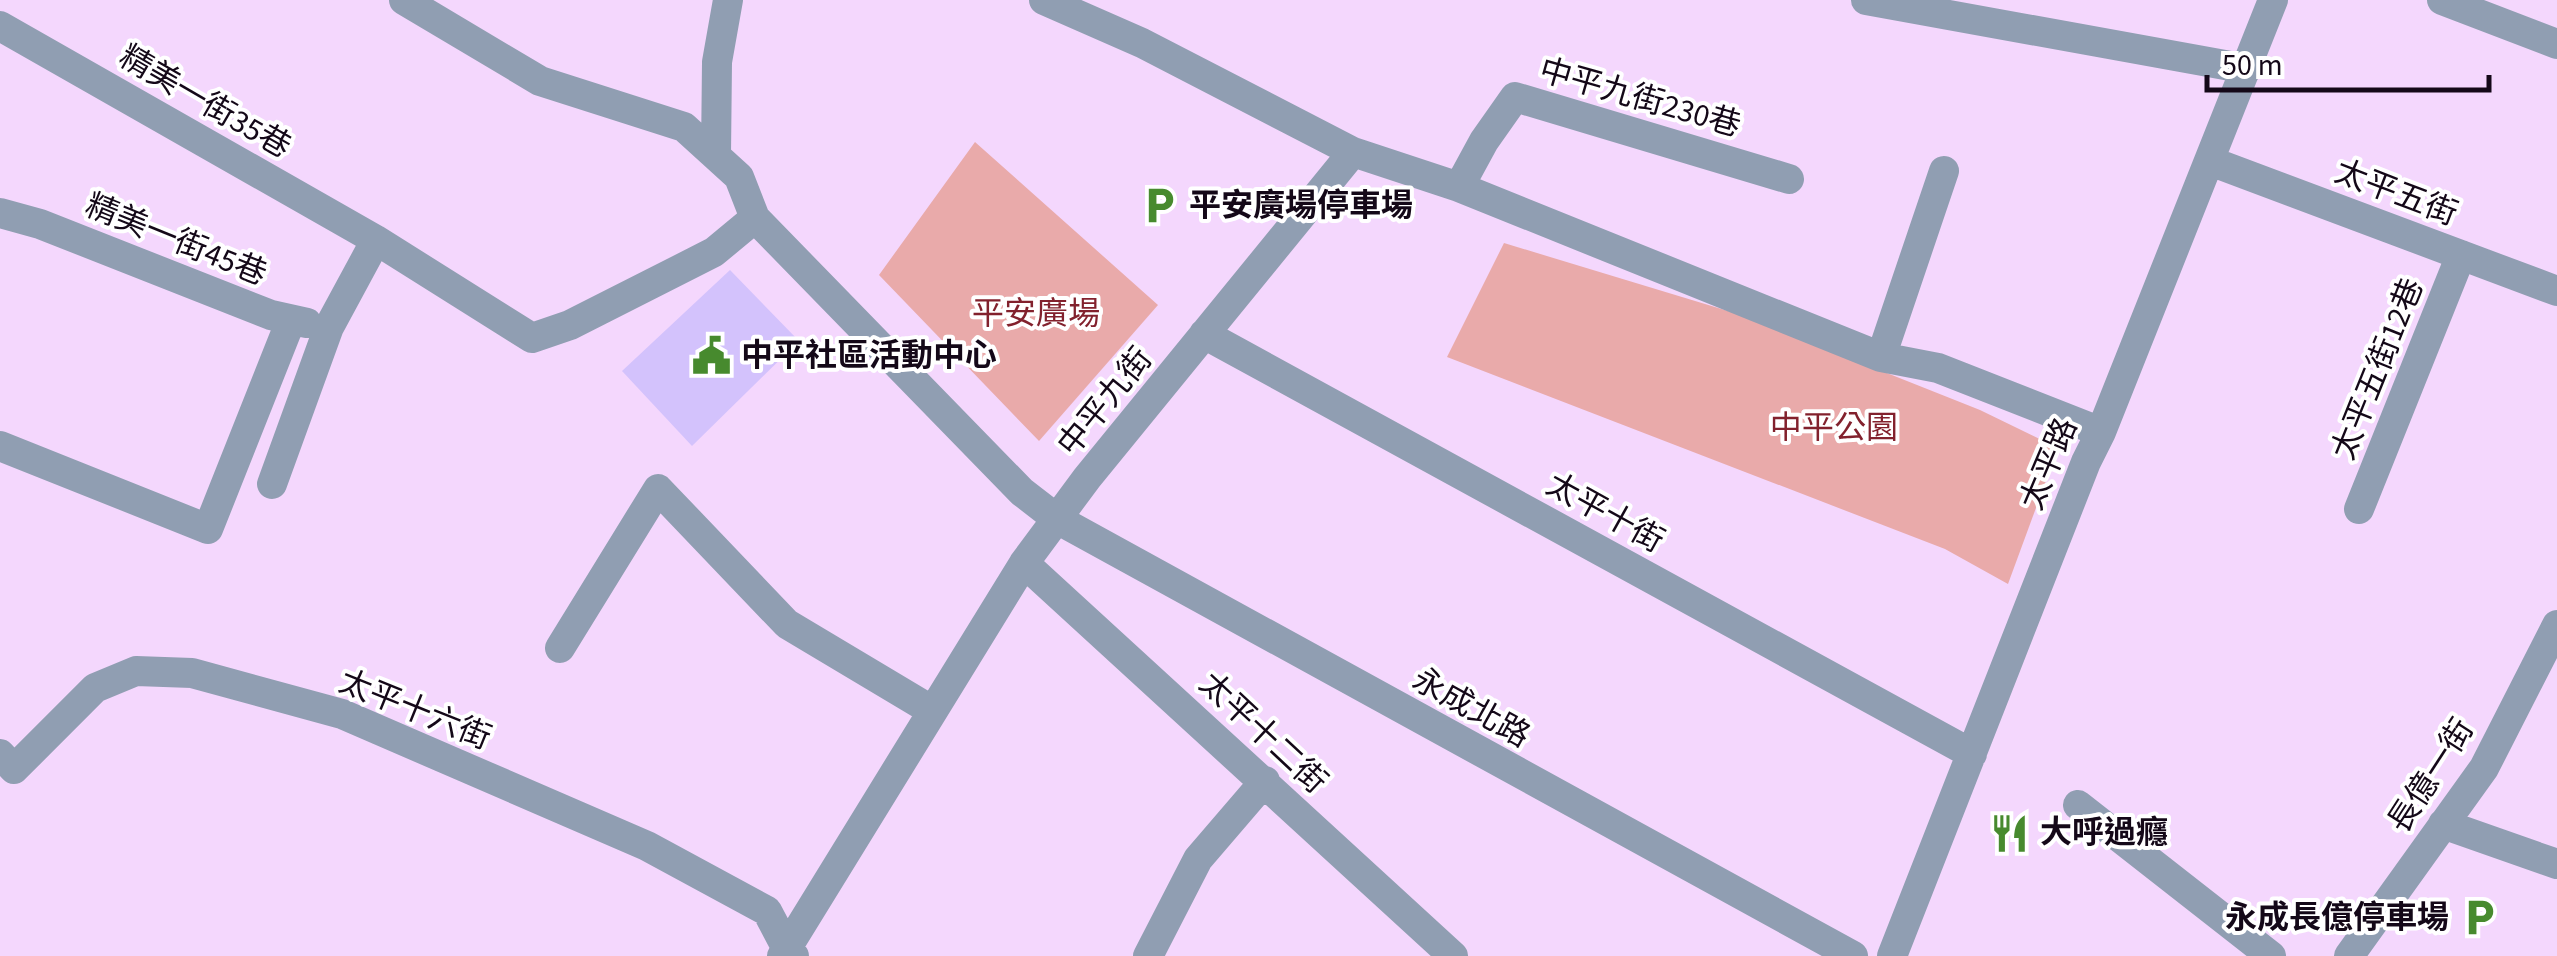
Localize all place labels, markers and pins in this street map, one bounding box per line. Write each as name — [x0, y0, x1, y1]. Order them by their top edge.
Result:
place label: 平安廣場停車場 — [1189, 183, 1413, 229]
parking icon: 平安廣場停車場 — [1138, 185, 1180, 227]
place label: 中平社區活動中心 — [741, 333, 997, 379]
public building icon: 中平社區活動中心 — [690, 335, 732, 377]
place label: 大呼過癮 — [2040, 810, 2168, 856]
restaurant icon: 大呼過癮 — [1989, 812, 2031, 854]
place label: 永成長億停車場 — [2225, 895, 2449, 941]
parking icon: 永成長億停車場 — [2458, 897, 2500, 939]

